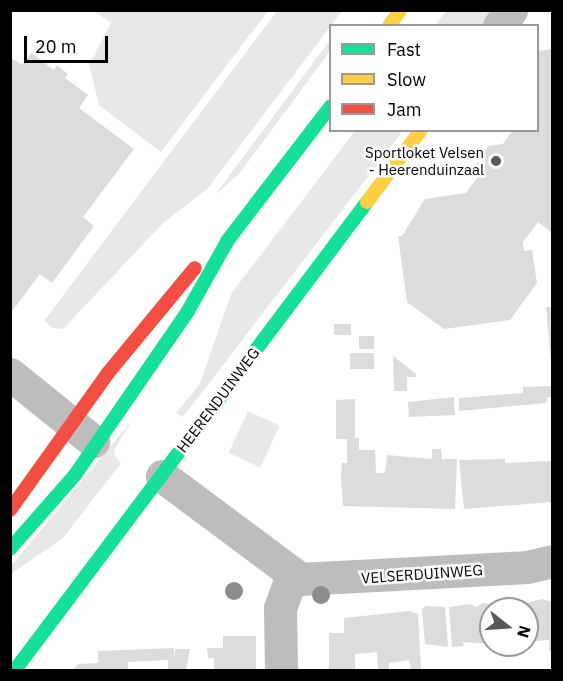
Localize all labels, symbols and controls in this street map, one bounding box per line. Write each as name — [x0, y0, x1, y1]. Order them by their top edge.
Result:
scale bar — [27, 24, 111, 62]
legend — [329, 24, 539, 132]
text: 20 m — [35, 35, 77, 58]
text: Fast — [387, 38, 421, 61]
text: Slow — [387, 68, 426, 91]
text: Jam — [387, 98, 422, 121]
place label: Sportloket Velsen - Heerenduinzaal — [365, 143, 484, 178]
marker: Sportloket Velsen - Heerenduinzaal — [489, 154, 503, 168]
street label: HEERENDUINWEG — [173, 344, 263, 456]
street label: VELSERDUINWEG — [361, 561, 483, 587]
north arrow — [479, 597, 539, 657]
text: N — [513, 623, 536, 640]

